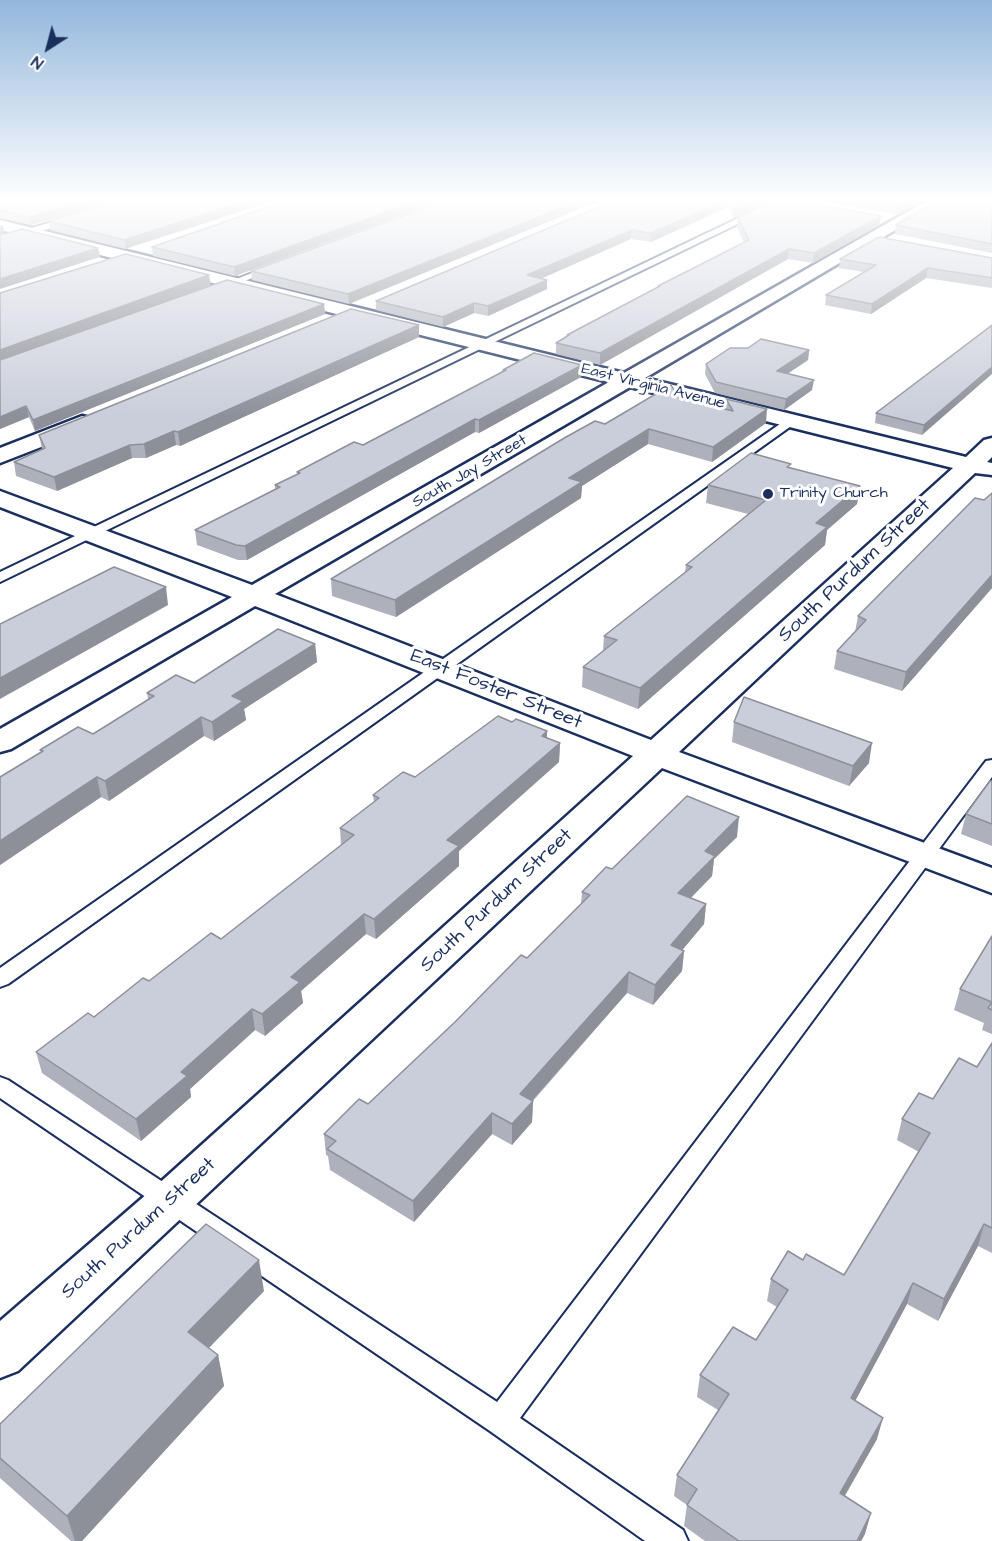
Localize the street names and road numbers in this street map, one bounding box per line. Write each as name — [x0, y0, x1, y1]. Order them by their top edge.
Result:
street label: East Virginia Avenue — [579, 360, 727, 414]
street label: South Jay Street — [409, 431, 531, 513]
street label: South Purdum Street — [774, 494, 936, 648]
street label: East Foster Street — [407, 645, 585, 735]
street label: South Purdum Street — [416, 824, 578, 978]
street label: South Purdum Street — [57, 1153, 221, 1305]

